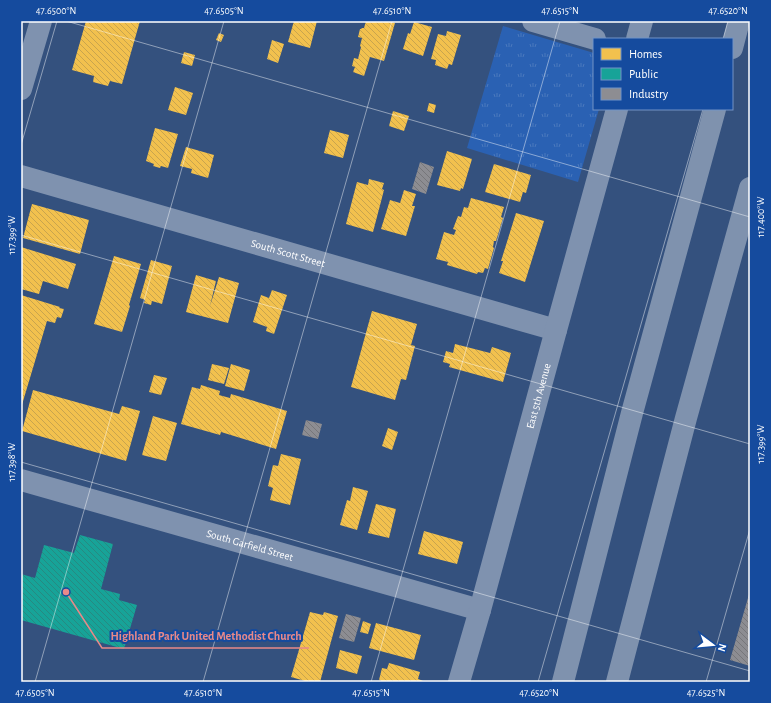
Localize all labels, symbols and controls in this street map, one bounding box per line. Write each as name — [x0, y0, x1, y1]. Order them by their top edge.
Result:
text: 47.6500°N — [36, 6, 76, 16]
text: 47.6505°N — [204, 6, 244, 16]
text: 47.6510°N — [373, 6, 411, 16]
text: 47.6515°N — [541, 6, 579, 16]
text: 47.6520°N — [708, 6, 748, 16]
legend — [593, 38, 733, 110]
text: Homes — [629, 48, 662, 60]
text: Public — [629, 68, 658, 80]
text: Industry — [629, 88, 668, 101]
text: 117.400°W — [756, 197, 766, 237]
text: 117.399°W — [7, 216, 17, 254]
street label: South Scott Street — [250, 238, 327, 269]
street label: East 5th Avenue — [524, 362, 553, 430]
text: 117.399°W — [756, 425, 766, 463]
text: 117.398°W — [7, 442, 17, 481]
street label: South Garfield Street — [205, 528, 295, 563]
callout: Highland Park United Methodist Church — [102, 624, 309, 648]
north arrow — [693, 625, 733, 665]
text: Highland Park United Methodist Church — [110, 630, 302, 642]
text: N — [716, 642, 728, 653]
text: 47.6505°N — [15, 688, 55, 698]
text: 47.6510°N — [184, 688, 222, 698]
text: 47.6515°N — [352, 688, 390, 698]
text: 47.6520°N — [519, 688, 559, 698]
text: 47.6525°N — [687, 688, 725, 698]

